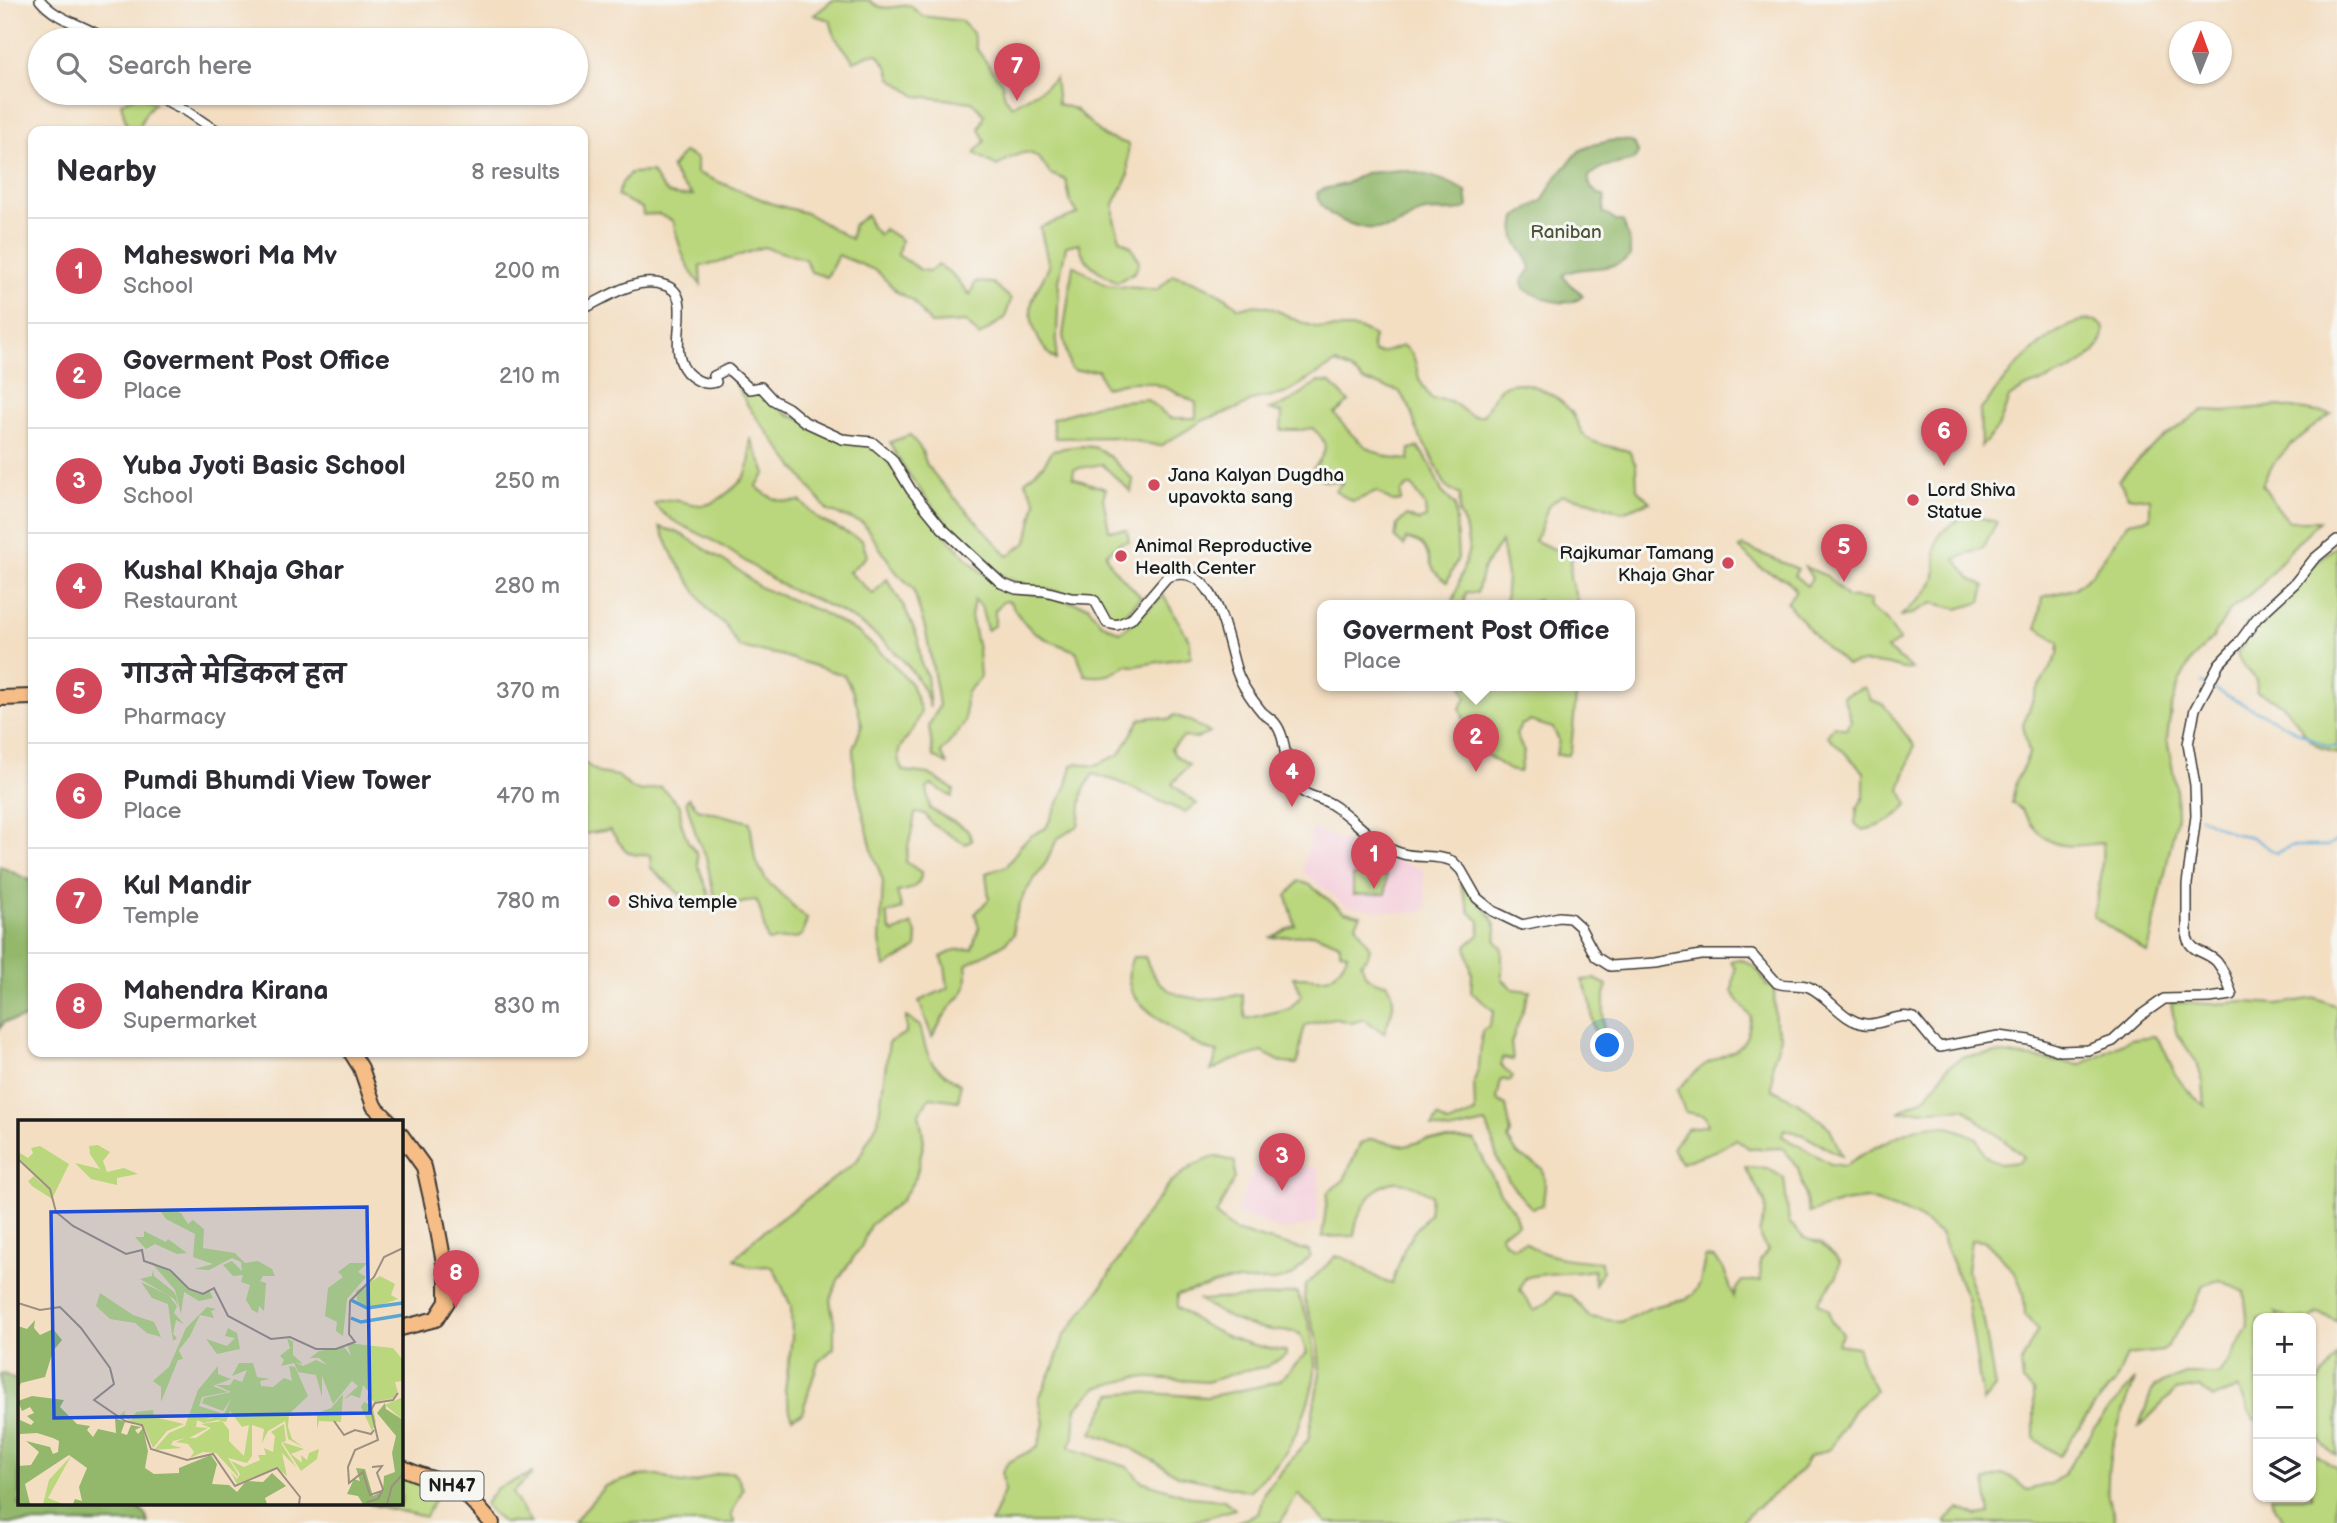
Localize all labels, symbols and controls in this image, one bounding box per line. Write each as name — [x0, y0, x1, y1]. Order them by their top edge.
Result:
north arrow — [2169, 21, 2232, 84]
search box — [28, 28, 588, 105]
pin: 7 — [994, 43, 1040, 101]
icon: search — [52, 48, 90, 86]
text: Search here — [108, 51, 252, 82]
text: Nearby — [56, 154, 156, 190]
text: 8 results — [471, 158, 560, 186]
park label: Raniban — [1530, 221, 1602, 244]
text: Maheswori Ma Mv — [123, 241, 337, 272]
text: 1 — [74, 257, 84, 285]
text: 200 m — [494, 257, 560, 285]
text: School — [123, 272, 193, 300]
text: Goverment Post Office — [123, 346, 390, 377]
text: 2 — [72, 362, 86, 390]
text: 210 m — [499, 362, 560, 390]
text: Place — [123, 377, 181, 405]
pin: 6 — [1921, 408, 1967, 466]
text: Yuba Jyoti Basic School — [123, 451, 406, 482]
place label: Jana Kalyan Dugdha upavokta sang — [1168, 464, 1344, 509]
text: 3 — [72, 467, 86, 495]
text: 250 m — [494, 467, 560, 495]
marker: Jana Kalyan Dugdha upavokta sang — [1146, 477, 1162, 493]
place label: Lord Shiva Statue — [1927, 479, 2016, 524]
text: School — [123, 482, 193, 510]
marker: Lord Shiva Statue — [1905, 492, 1921, 508]
pin: 5 — [1821, 524, 1867, 582]
place label: Animal Reproductive Health Center — [1135, 535, 1312, 580]
place label: Rajkumar Tamang Khaja Ghar — [1559, 542, 1715, 587]
marker: Animal Reproductive Health Center — [1113, 548, 1129, 564]
marker: Rajkumar Tamang Khaja Ghar — [1720, 555, 1736, 571]
text: Kushal Khaja Ghar — [123, 556, 344, 587]
text: 4 — [72, 572, 86, 600]
text: 280 m — [494, 572, 560, 600]
text: Restaurant — [123, 587, 237, 615]
popup — [1317, 600, 1635, 691]
text: Goverment Post Office — [1343, 616, 1609, 647]
text: Place — [1343, 647, 1401, 675]
text: गाउले मेडिकल हल — [123, 660, 346, 691]
text: 5 — [72, 677, 86, 705]
text: 370 m — [496, 677, 560, 705]
text: Pharmacy — [123, 703, 226, 731]
pin: 2 — [1453, 714, 1499, 772]
pin: 4 — [1269, 749, 1315, 807]
text: Pumdi Bhumdi View Tower — [123, 766, 431, 797]
text: 6 — [72, 782, 86, 810]
text: 470 m — [496, 782, 560, 810]
text: Place — [123, 797, 181, 825]
pin: 1 — [1351, 831, 1397, 889]
text: Kul Mandir — [123, 871, 251, 902]
text: 7 — [73, 887, 85, 915]
text: 780 m — [497, 887, 560, 915]
place label: Shiva temple — [628, 891, 737, 914]
marker: Shiva temple — [606, 893, 622, 909]
text: Temple — [123, 902, 199, 930]
text: Mahendra Kirana — [123, 976, 329, 1007]
text: 8 — [72, 992, 86, 1020]
text: 830 m — [494, 992, 560, 1020]
text: Supermarket — [123, 1007, 257, 1035]
your location — [1590, 1028, 1624, 1062]
inset map — [18, 1120, 402, 1506]
pin: 3 — [1259, 1133, 1305, 1191]
pin: 8 — [433, 1250, 479, 1308]
map controls — [2253, 1313, 2316, 1502]
button: + — [2253, 1313, 2316, 1376]
button: − — [2253, 1376, 2316, 1439]
button: layers — [2253, 1439, 2316, 1502]
road number: NH47 — [420, 1471, 484, 1500]

